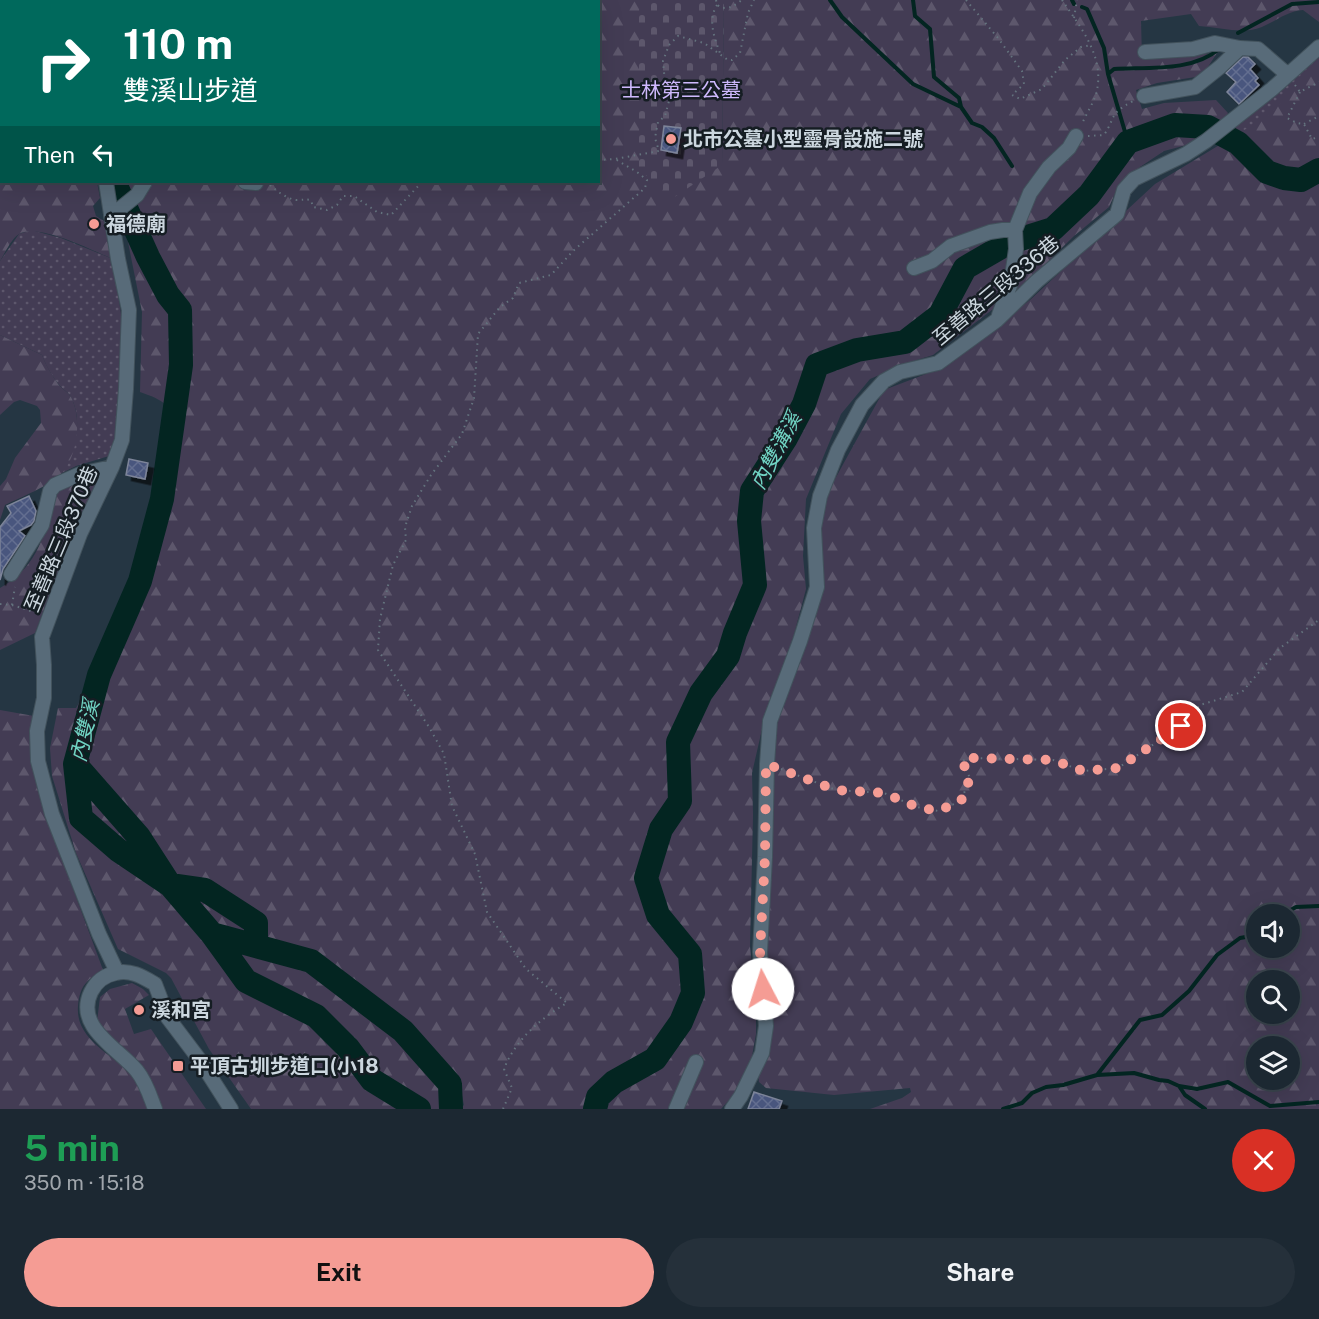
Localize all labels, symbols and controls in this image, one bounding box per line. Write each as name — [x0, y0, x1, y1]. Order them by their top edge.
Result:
text: 110 m — [123, 19, 233, 68]
icon: right — [24, 24, 102, 102]
text: 雙溪山步道 — [123, 74, 258, 106]
park label: 士林第三公墓 — [621, 78, 741, 102]
place label: 北市公墓小型靈骨設施二號 — [683, 127, 923, 151]
marker: 北市公墓小型靈骨設施二號 — [664, 132, 678, 146]
icon: left — [87, 138, 120, 171]
text: Then — [24, 142, 75, 168]
place label: 福德廟 — [106, 212, 166, 236]
marker: 福德廟 — [87, 217, 101, 231]
street label: 至善路三段336巷 — [928, 230, 1064, 350]
water label: 內雙溝溪 — [745, 405, 808, 494]
street label: 至善路三段370巷 — [19, 462, 103, 616]
water label: 內雙溪 — [65, 694, 104, 764]
pin — [1155, 700, 1206, 751]
icon: arrive — [1164, 709, 1197, 742]
map controls — [1246, 904, 1300, 1090]
button: sound — [1246, 904, 1300, 958]
position arrow — [731, 957, 795, 1021]
button: search — [1246, 970, 1300, 1024]
place label: 溪和宮 — [151, 998, 211, 1022]
marker: 溪和宮 — [132, 1003, 146, 1017]
button: layers — [1246, 1036, 1300, 1090]
place label: 平頂古圳步道口(小18 — [190, 1054, 379, 1078]
marker: 平頂古圳步道口(小18 — [171, 1059, 185, 1073]
text: 5 min — [24, 1127, 120, 1169]
button: close — [1232, 1129, 1295, 1192]
text: 350 m · 15:18 — [24, 1171, 145, 1195]
button: Exit — [24, 1238, 654, 1307]
button: Share — [666, 1238, 1295, 1307]

